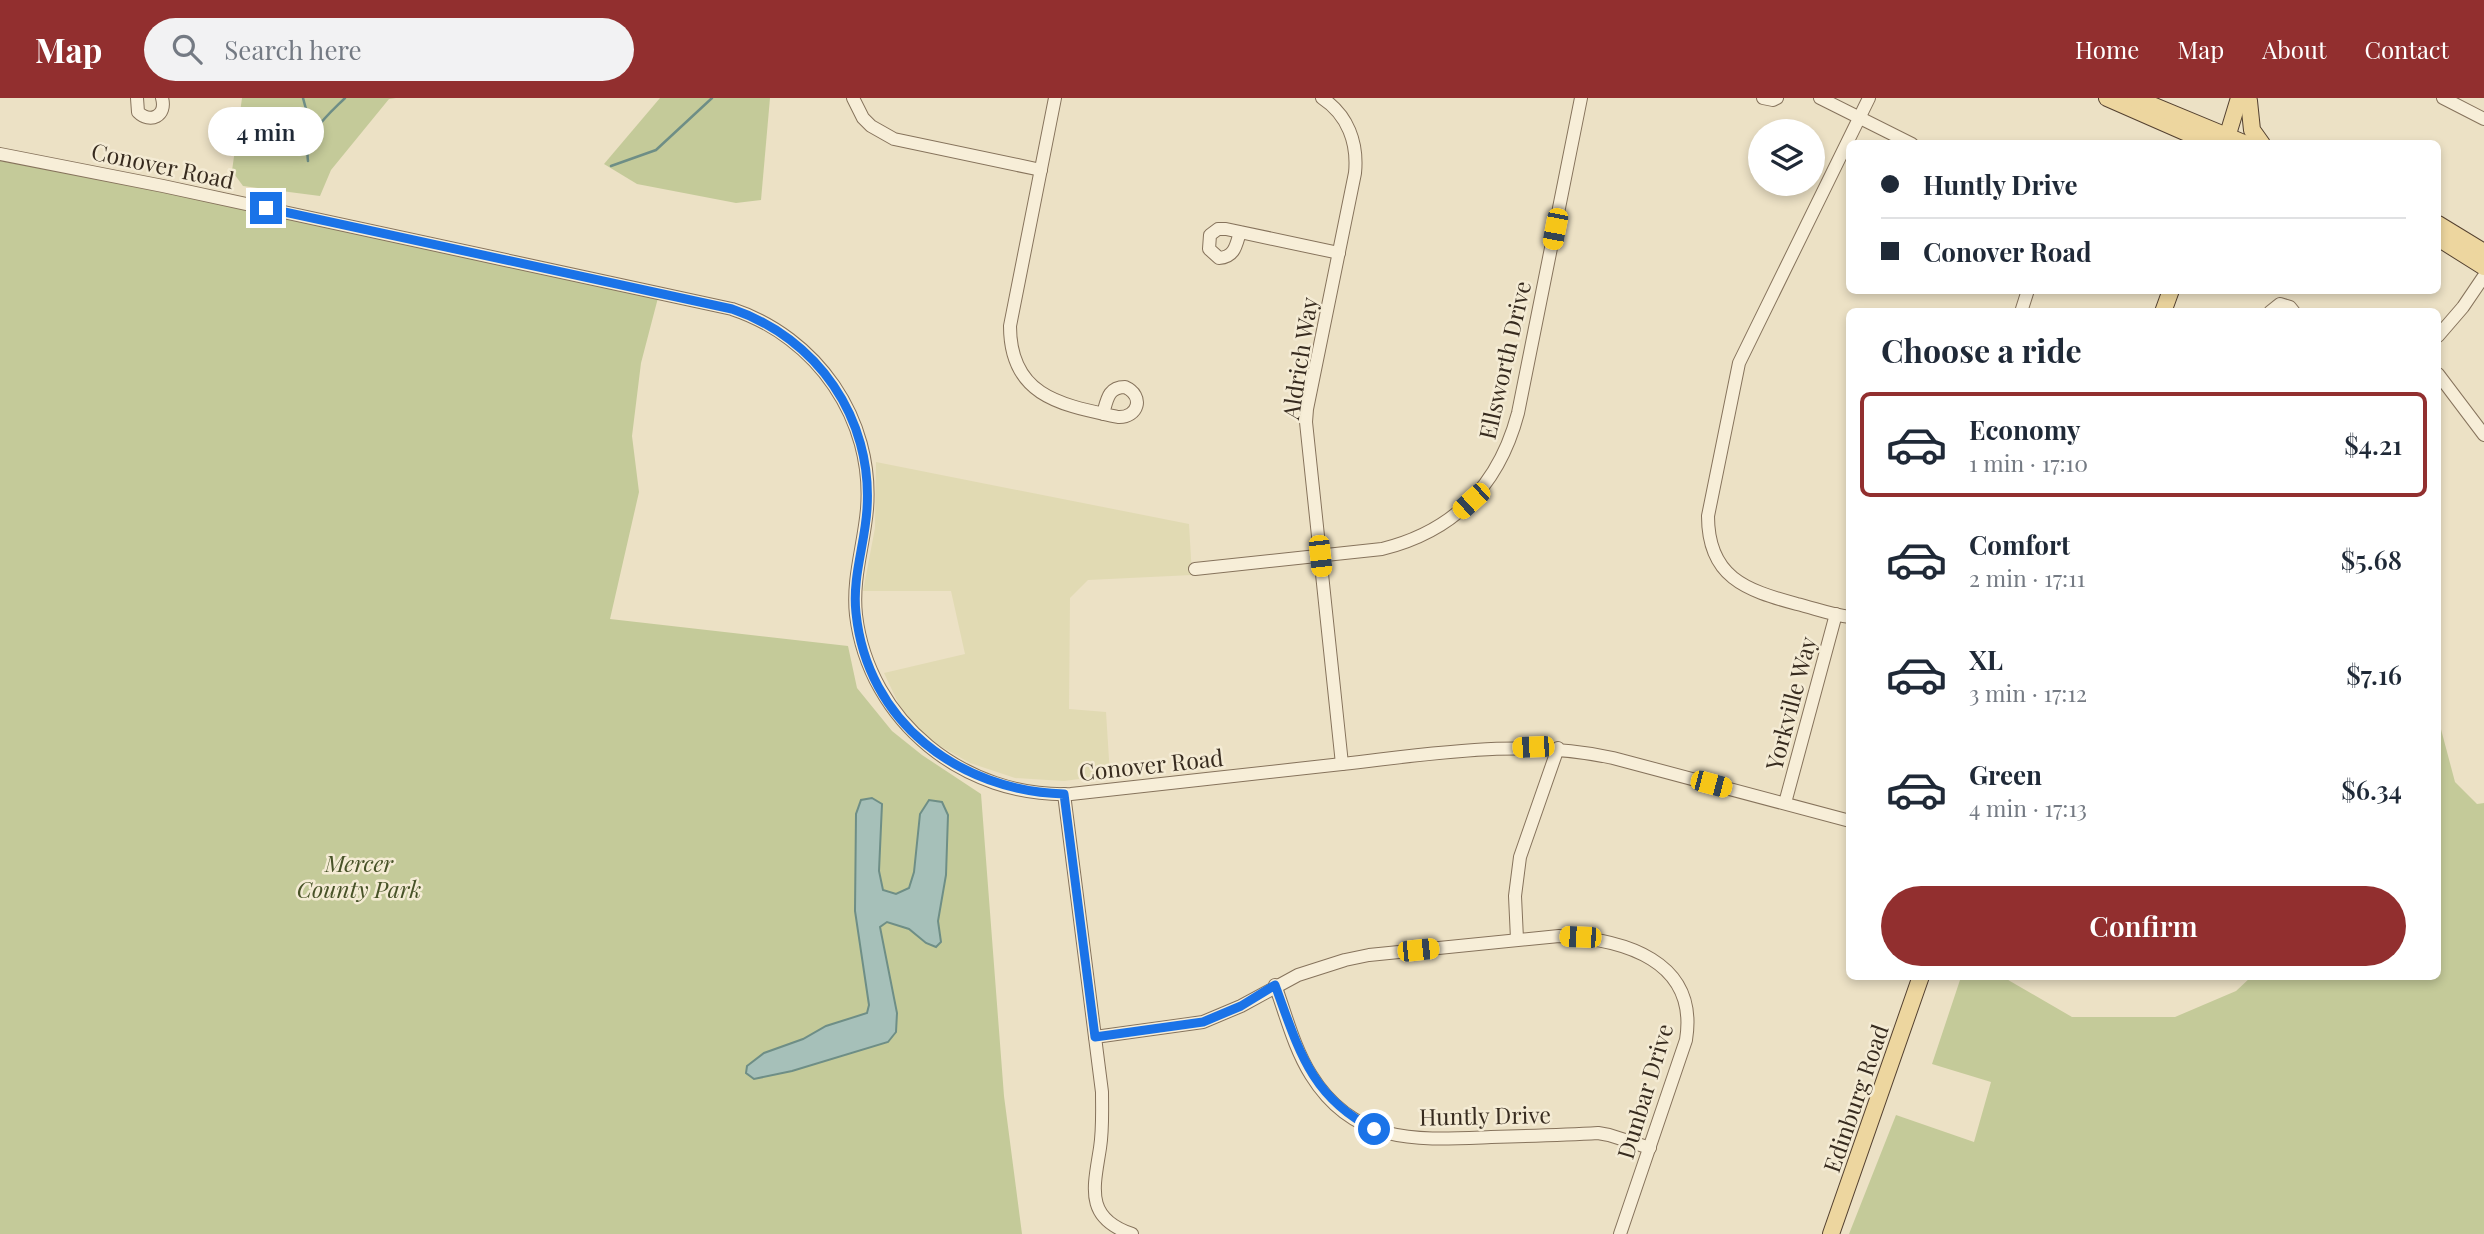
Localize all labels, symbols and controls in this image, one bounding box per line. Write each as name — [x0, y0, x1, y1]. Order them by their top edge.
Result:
search box — [144, 18, 634, 81]
text: Map — [35, 27, 102, 71]
icon: search — [168, 30, 206, 68]
text: Search here — [224, 32, 362, 67]
text: Home — [2075, 33, 2139, 65]
text: Map — [2177, 33, 2224, 65]
text: About — [2262, 33, 2326, 65]
text: Contact — [2364, 33, 2449, 65]
callout: 4 min — [208, 106, 324, 155]
text: 4 min — [237, 116, 295, 147]
map controls — [1748, 119, 1825, 196]
button: layers — [1748, 119, 1825, 196]
street label: Conover Road — [89, 135, 237, 195]
text: Huntly Drive — [1923, 167, 2078, 202]
route end — [250, 192, 282, 224]
car — [1541, 206, 1570, 252]
text: Conover Road — [1923, 234, 2091, 269]
street label: Ellsworth Drive — [1471, 278, 1537, 442]
street label: Aldrich Way — [1274, 294, 1324, 422]
text: Choose a ride — [1881, 328, 2082, 371]
text: Economy — [1969, 412, 2080, 447]
icon: car — [1885, 413, 1948, 476]
text: $4.21 — [2344, 427, 2402, 462]
text: 1 min · 17:10 — [1969, 447, 2088, 478]
car — [1449, 479, 1494, 523]
text: Comfort — [1969, 527, 2070, 562]
icon: car — [1885, 528, 1948, 591]
car — [1308, 534, 1333, 578]
text: $5.68 — [2341, 542, 2402, 577]
text: 2 min · 17:11 — [1969, 562, 2085, 593]
street label: Yorkville Way — [1757, 632, 1823, 774]
text: XL — [1969, 642, 2003, 677]
icon: car — [1885, 643, 1948, 706]
text: $7.16 — [2346, 657, 2402, 692]
text: 3 min · 17:12 — [1969, 677, 2087, 708]
car — [1512, 736, 1555, 758]
street label: Conover Road — [1077, 741, 1225, 787]
text: Green — [1969, 757, 2042, 792]
icon: car — [1885, 758, 1948, 821]
car — [1688, 768, 1735, 800]
text: $6.34 — [2341, 772, 2402, 807]
text: 4 min · 17:13 — [1969, 792, 2087, 823]
park label: Mercer County Park — [297, 847, 421, 904]
button: Confirm — [1881, 886, 2406, 966]
car — [1559, 926, 1602, 948]
car — [1397, 937, 1440, 963]
street label: Dunbar Drive — [1609, 1020, 1679, 1162]
street label: Edinburg Road — [1815, 1020, 1895, 1176]
street label: Huntly Drive — [1419, 1098, 1551, 1132]
route start — [1358, 1113, 1390, 1145]

